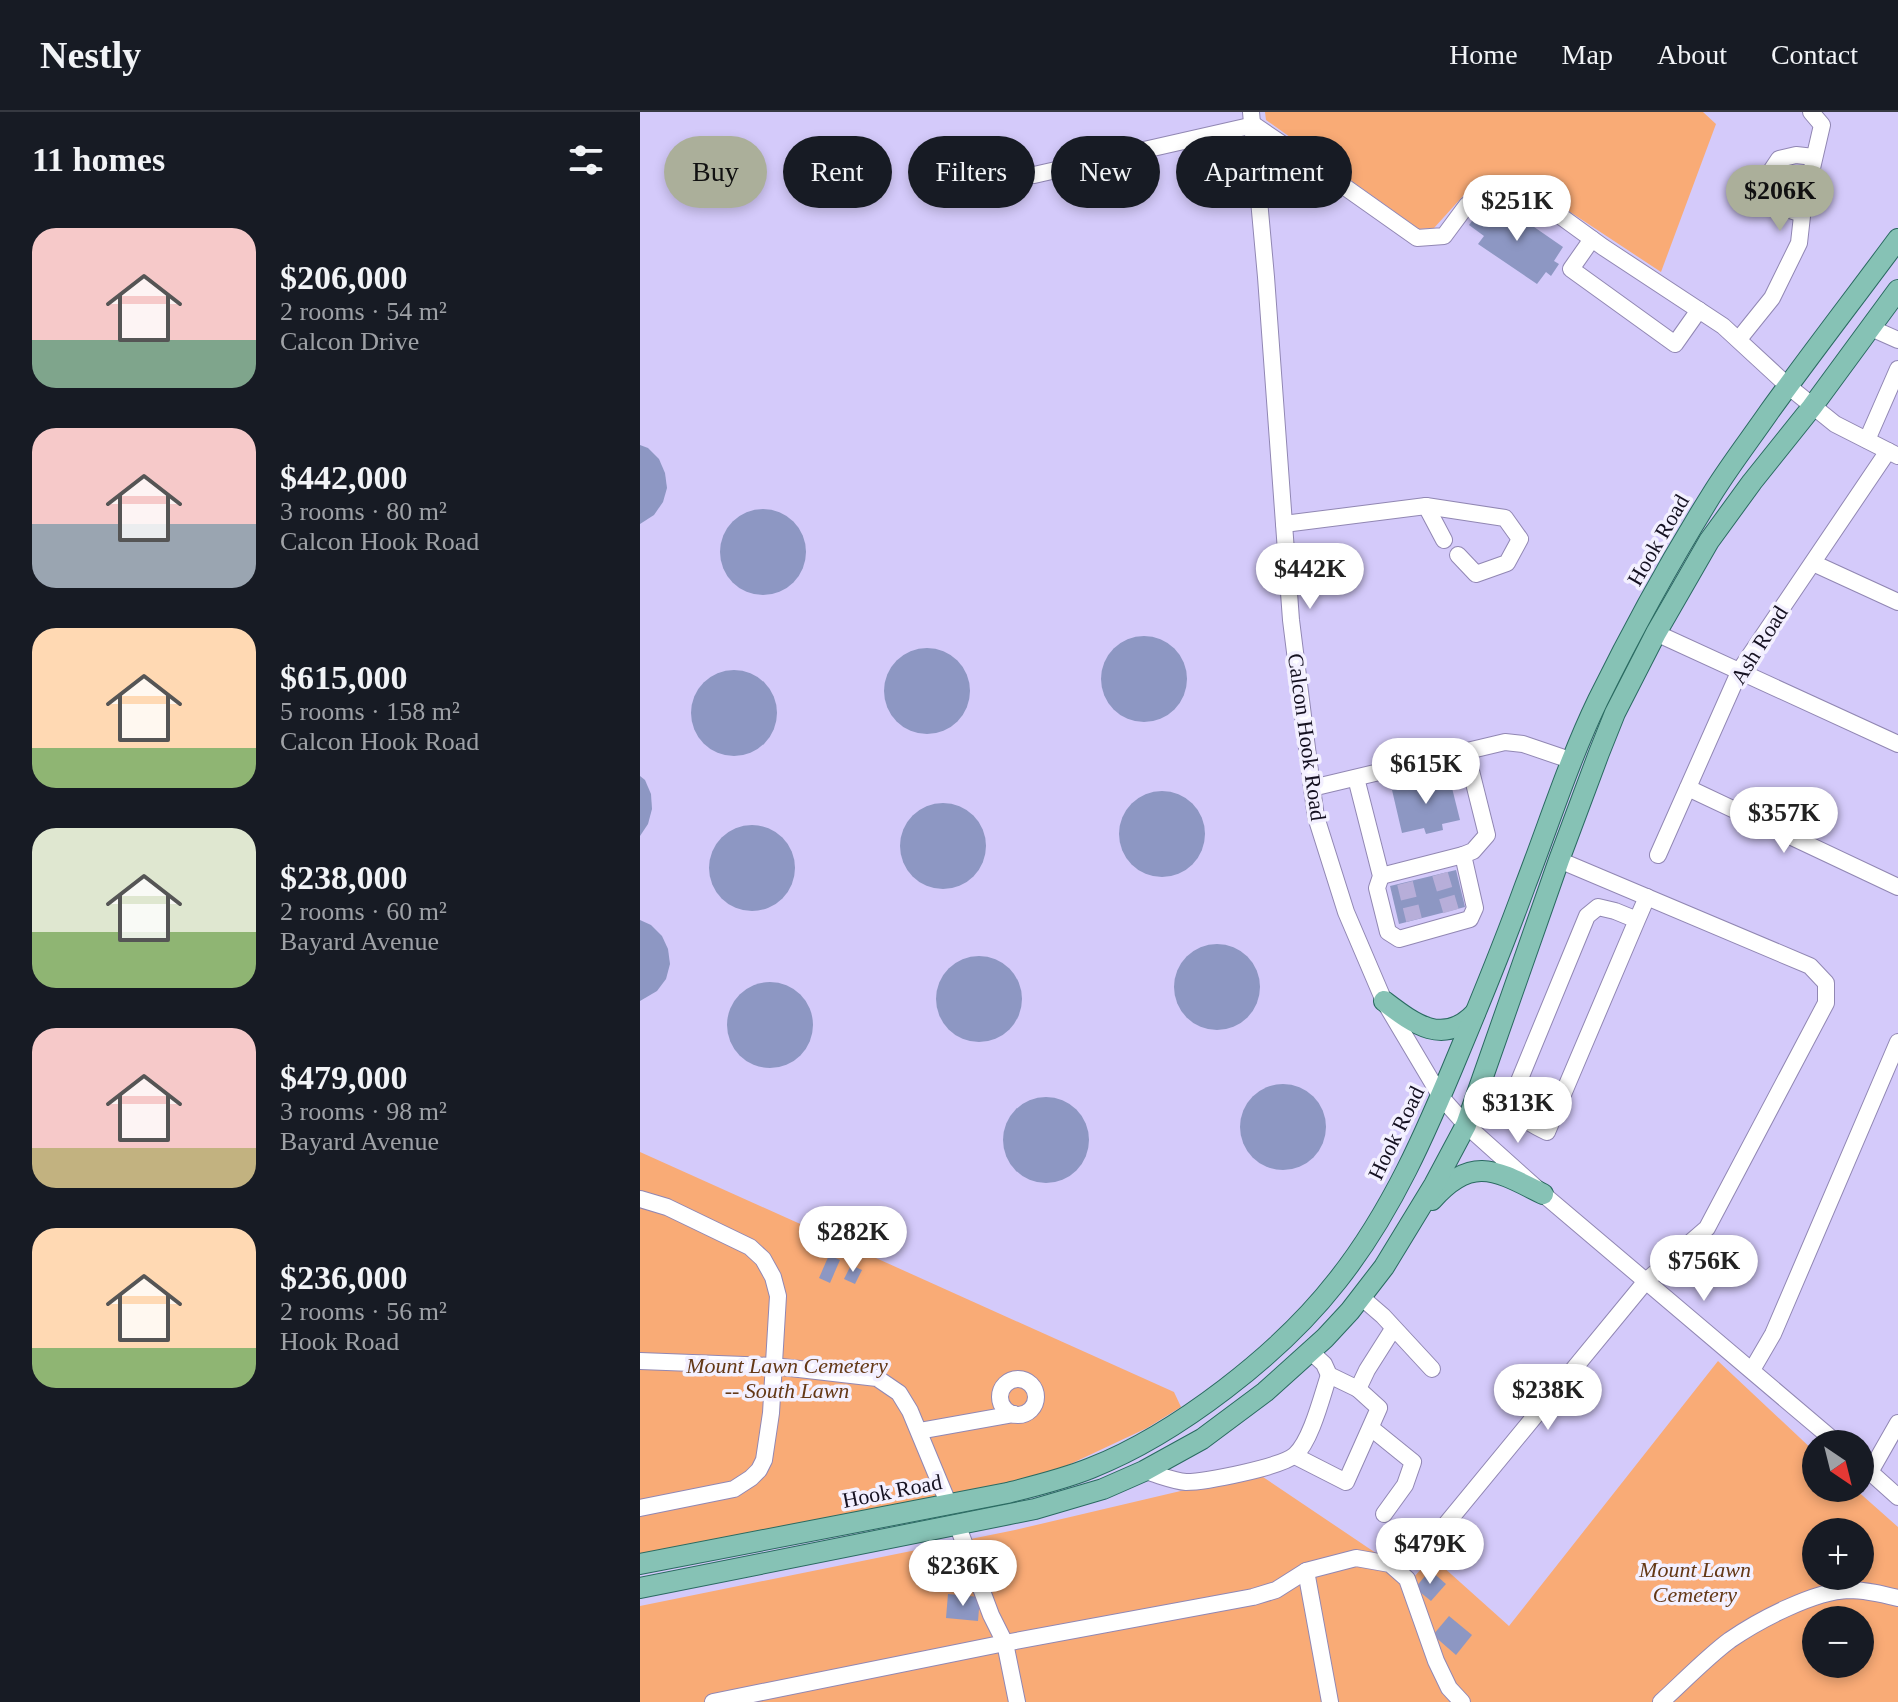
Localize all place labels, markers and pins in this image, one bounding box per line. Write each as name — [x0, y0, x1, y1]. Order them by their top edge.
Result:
pin: $206K — [1724, 165, 1836, 233]
pin: $251K — [1461, 175, 1573, 243]
pin: $442K — [1254, 543, 1366, 611]
pin: $615K — [1370, 738, 1482, 806]
pin: $357K — [1728, 787, 1840, 855]
pin: $313K — [1462, 1077, 1574, 1145]
pin: $282K — [797, 1206, 909, 1274]
pin: $756K — [1648, 1235, 1760, 1303]
pin: $238K — [1492, 1364, 1604, 1432]
pin: $479K — [1374, 1518, 1486, 1586]
pin: $236K — [907, 1540, 1019, 1608]

